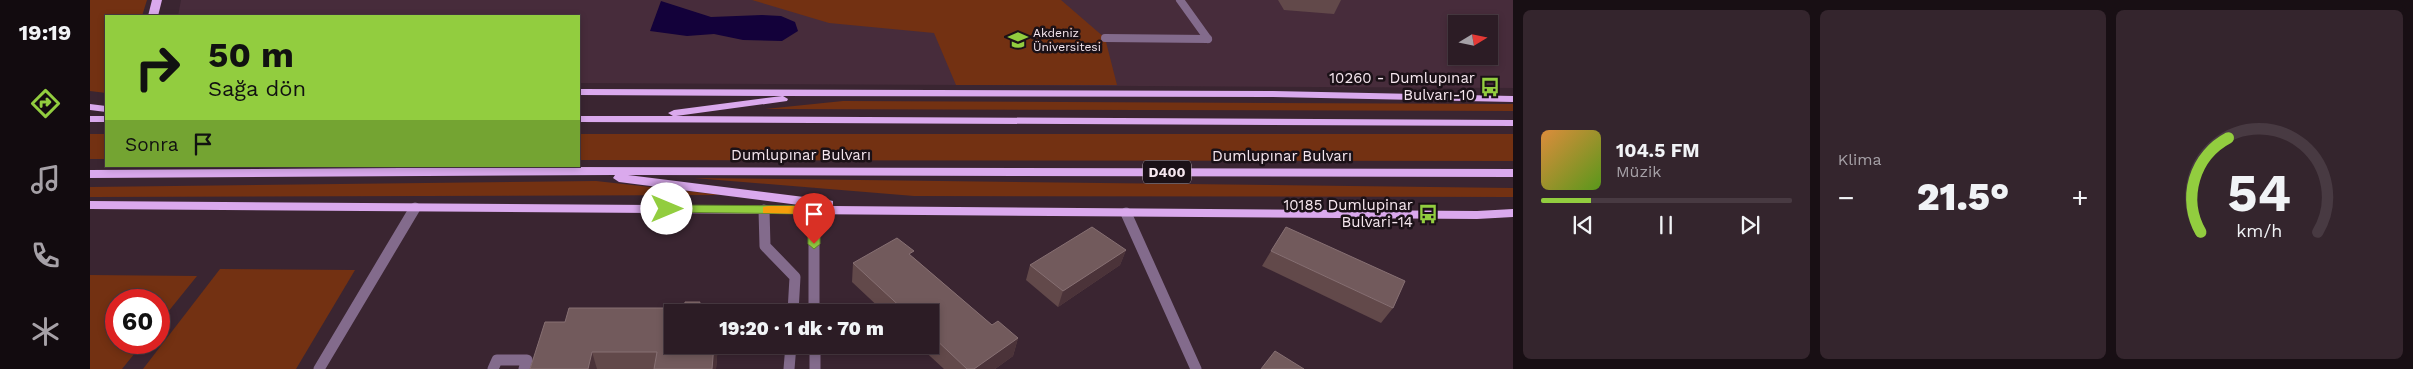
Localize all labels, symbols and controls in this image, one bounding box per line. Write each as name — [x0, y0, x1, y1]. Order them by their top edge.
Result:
north arrow — [1448, 15, 1498, 65]
map controls — [1448, 15, 1498, 65]
text: 19:19 — [19, 20, 71, 45]
place label: Akdeniz Üniversitesi — [1033, 26, 1101, 54]
school or university icon: Akdeniz Üniversitesi — [1007, 29, 1029, 51]
text: 50 m — [208, 34, 294, 76]
icon: right — [125, 35, 190, 100]
place label: 10260 - Dumlupınar Bulvarı-10 — [1329, 69, 1475, 104]
text: Sağa dön — [208, 76, 306, 101]
bus stop icon: 10260 - Dumlupınar Bulvarı-10 — [1479, 76, 1501, 98]
icon: directions — [28, 86, 63, 121]
icon: arrive — [189, 130, 217, 158]
text: Sonra — [125, 133, 179, 156]
text: 104.5 FM — [1616, 139, 1700, 162]
street label: Dumlupınar Bulvarı — [731, 146, 871, 164]
street label: Dumlupınar Bulvarı — [1212, 147, 1352, 165]
text: Klima — [1838, 150, 1882, 169]
road number: D400 — [1143, 160, 1191, 183]
icon: music — [28, 162, 63, 197]
text: Müzik — [1616, 162, 1661, 181]
text: 54 — [2228, 163, 2292, 224]
text: 21.5° — [1917, 175, 2009, 219]
text: − — [1838, 181, 1855, 214]
text: + — [2071, 181, 2088, 214]
position arrow — [640, 182, 692, 234]
pin — [793, 193, 835, 244]
place label: 10185 Dumlupinar Bulvari-14 — [1283, 196, 1413, 231]
icon: arrive — [800, 200, 828, 228]
bus stop icon: 10185 Dumlupinar Bulvari-14 — [1417, 203, 1439, 225]
icon: previous — [1569, 211, 1597, 239]
icon: pause — [1652, 211, 1680, 239]
icon: next — [1736, 211, 1764, 239]
text: km/h — [2237, 220, 2283, 241]
icon: phone — [28, 238, 63, 273]
speed limit sign: 60 — [105, 289, 170, 354]
icon: climate — [28, 314, 63, 349]
text: 19:20 · 1 dk · 70 m — [719, 317, 884, 340]

